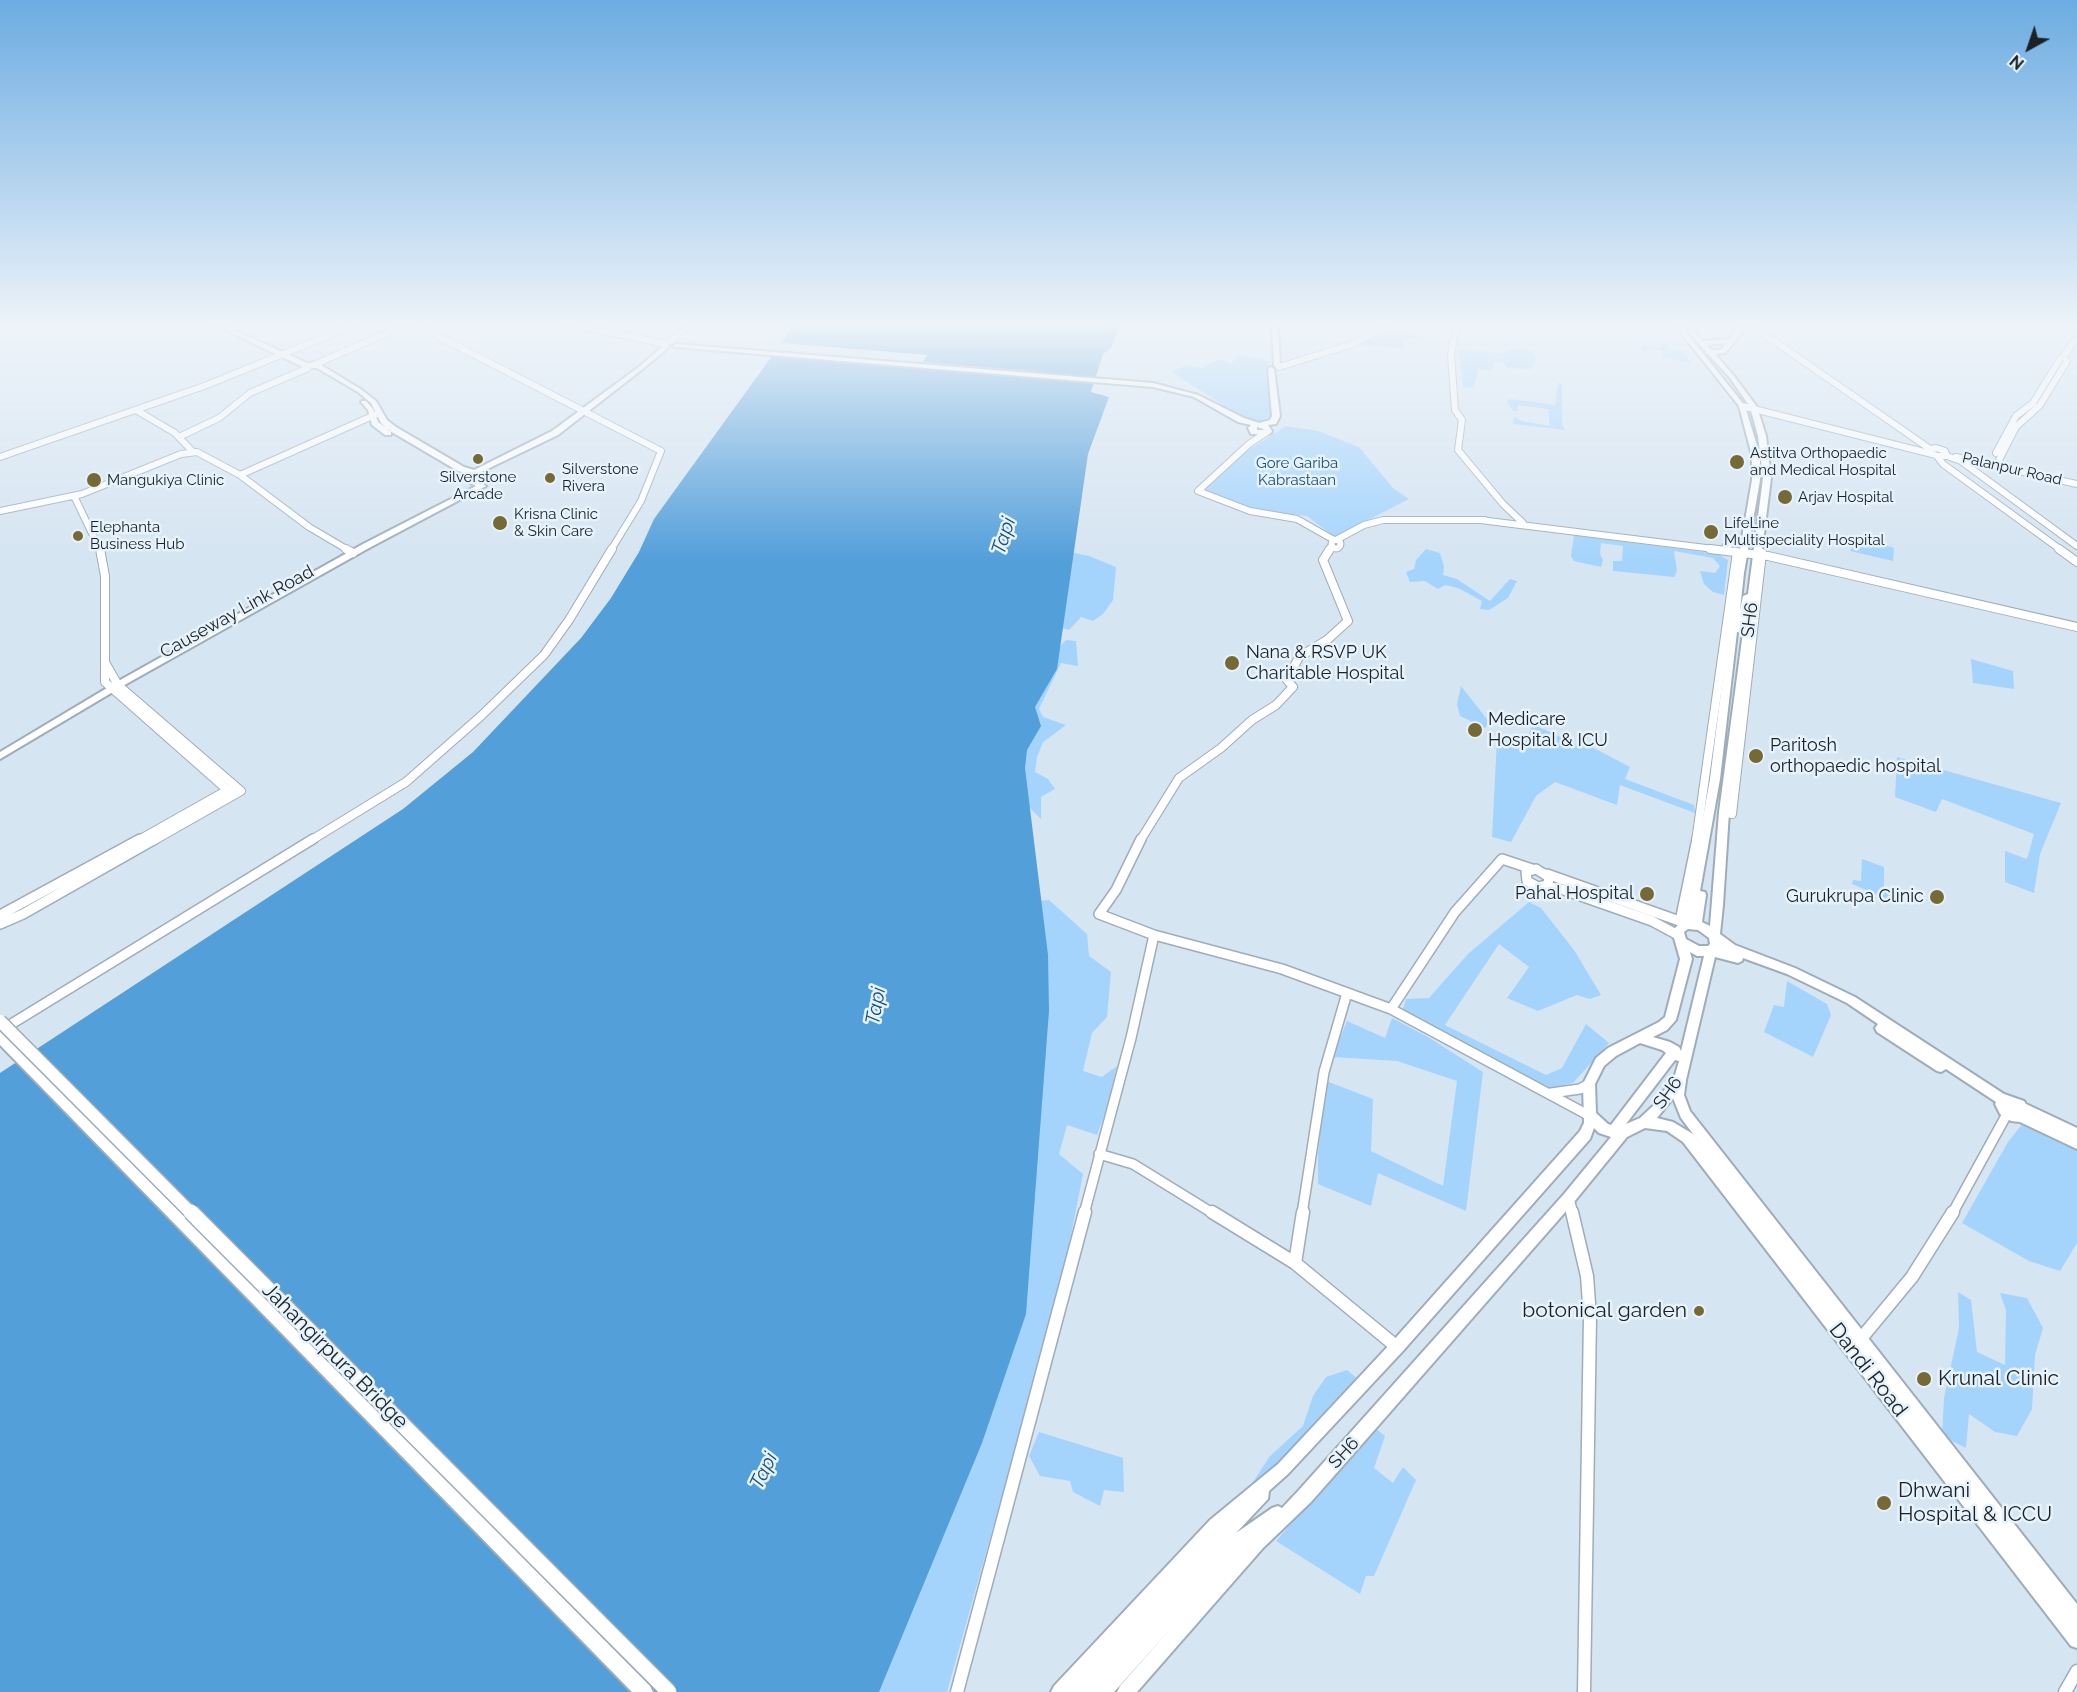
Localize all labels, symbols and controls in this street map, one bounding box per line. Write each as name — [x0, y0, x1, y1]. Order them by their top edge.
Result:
north arrow — [1999, 18, 2059, 78]
text: N — [2006, 51, 2028, 73]
place label: Astitva Orthopaedic and Medical Hospital — [1750, 444, 1896, 479]
street label: Palanpur Road — [1960, 449, 2064, 489]
marker: Silverstone Arcade — [471, 452, 485, 466]
marker: Astitva Orthopaedic and Medical Hospital — [1728, 453, 1746, 471]
park label: Gore Gariba Kabrastaan — [1256, 454, 1338, 489]
place label: Silverstone Rivera — [562, 460, 639, 495]
place label: Silverstone Arcade — [440, 468, 516, 503]
marker: Mangukiya Clinic — [85, 471, 103, 489]
place label: Mangukiya Clinic — [107, 471, 224, 489]
marker: Silverstone Rivera — [543, 471, 557, 485]
marker: Arjav Hospital — [1776, 488, 1794, 506]
place label: Arjav Hospital — [1798, 488, 1893, 506]
place label: Krisna Clinic & Skin Care — [514, 505, 598, 540]
marker: Krisna Clinic & Skin Care — [491, 514, 509, 532]
water label: Tapi — [987, 514, 1021, 558]
place label: LifeLine Multispeciality Hospital — [1724, 514, 1885, 549]
place label: Elephanta Business Hub — [90, 518, 185, 553]
marker: LifeLine Multispeciality Hospital — [1702, 523, 1720, 541]
marker: Elephanta Business Hub — [71, 529, 85, 543]
street label: Causeway Link Road — [156, 561, 318, 663]
street label: SH6 — [1737, 601, 1763, 639]
place label: Nana & RSVP UK Charitable Hospital — [1246, 642, 1404, 684]
marker: Nana & RSVP UK Charitable Hospital — [1223, 654, 1241, 672]
place label: Medicare Hospital & ICU — [1488, 709, 1608, 752]
marker: Medicare Hospital & ICU — [1466, 721, 1484, 739]
place label: Paritosh orthopaedic hospital — [1770, 735, 1941, 777]
marker: Paritosh orthopaedic hospital — [1747, 747, 1765, 765]
place label: Pahal Hospital — [1515, 883, 1634, 905]
marker: Pahal Hospital — [1638, 885, 1656, 903]
place label: Gurukrupa Clinic — [1786, 886, 1924, 908]
marker: Gurukrupa Clinic — [1928, 888, 1946, 906]
water label: Tapi — [861, 985, 891, 1027]
street label: SH6 — [1649, 1072, 1687, 1114]
street label: Jahangirpura Bridge — [257, 1278, 413, 1434]
place label: botonical garden — [1522, 1298, 1687, 1324]
marker: botonical garden — [1692, 1304, 1706, 1318]
street label: Dandi Road — [1824, 1318, 1912, 1422]
place label: Krunal Clinic — [1938, 1366, 2059, 1392]
marker: Krunal Clinic — [1915, 1370, 1933, 1388]
street label: SH6 — [1324, 1433, 1364, 1473]
water label: Tapi — [745, 1449, 783, 1493]
place label: Dhwani Hospital & ICCU — [1898, 1478, 2052, 1528]
marker: Dhwani Hospital & ICCU — [1875, 1494, 1893, 1512]

